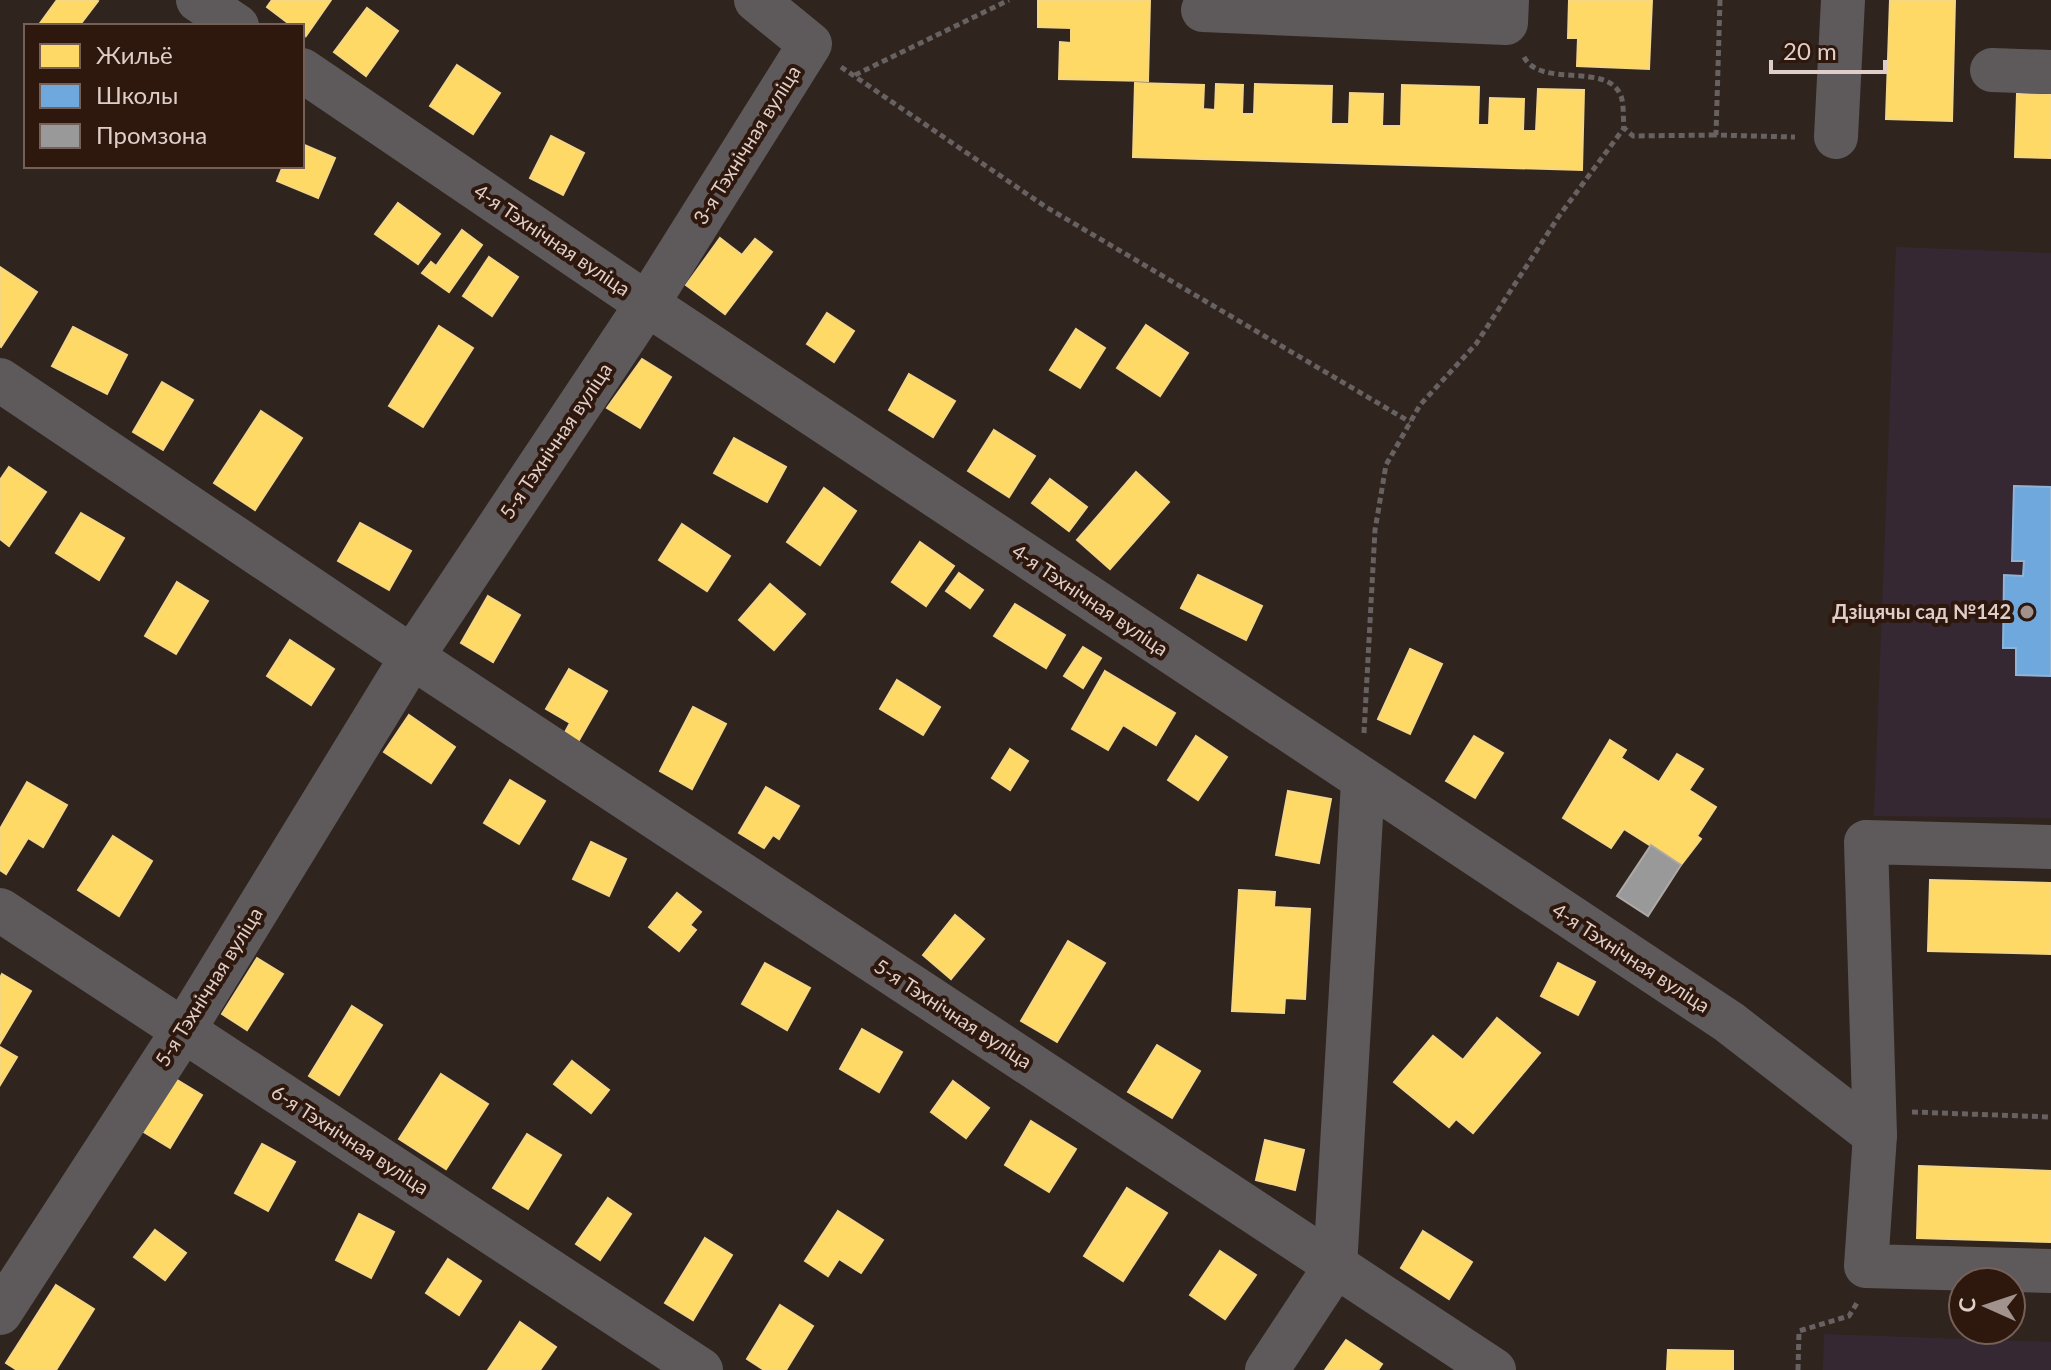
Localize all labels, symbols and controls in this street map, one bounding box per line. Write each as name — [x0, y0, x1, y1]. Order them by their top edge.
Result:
legend — [24, 24, 304, 168]
scale bar — [1771, 24, 1885, 74]
text: 20 m — [1783, 36, 1837, 65]
text: Жильё — [96, 40, 173, 69]
street label: 3-я Тэхнічная вуліца — [688, 61, 805, 228]
text: Школы — [96, 80, 178, 109]
text: Промзона — [96, 120, 207, 149]
street label: 4-я Тэхнічная вуліца — [470, 178, 635, 300]
street label: 5-я Тэхнічная вуліца — [494, 358, 616, 523]
street label: 4-я Тэхнічная вуліца — [1008, 538, 1173, 660]
place label: Дзіцячы сад №142 — [1832, 599, 2011, 623]
marker: Дзіцячы сад №142 — [2018, 603, 2036, 621]
street label: 4-я Тэхнічная вуліца — [1548, 897, 1715, 1017]
street label: 5-я Тэхнічная вуліца — [150, 903, 267, 1070]
street label: 5-я Тэхнічная вуліца — [870, 953, 1037, 1073]
street label: 6-я Тэхнічная вуліца — [267, 1079, 434, 1199]
north arrow — [1947, 1266, 2027, 1346]
text: С — [1953, 1297, 1980, 1313]

